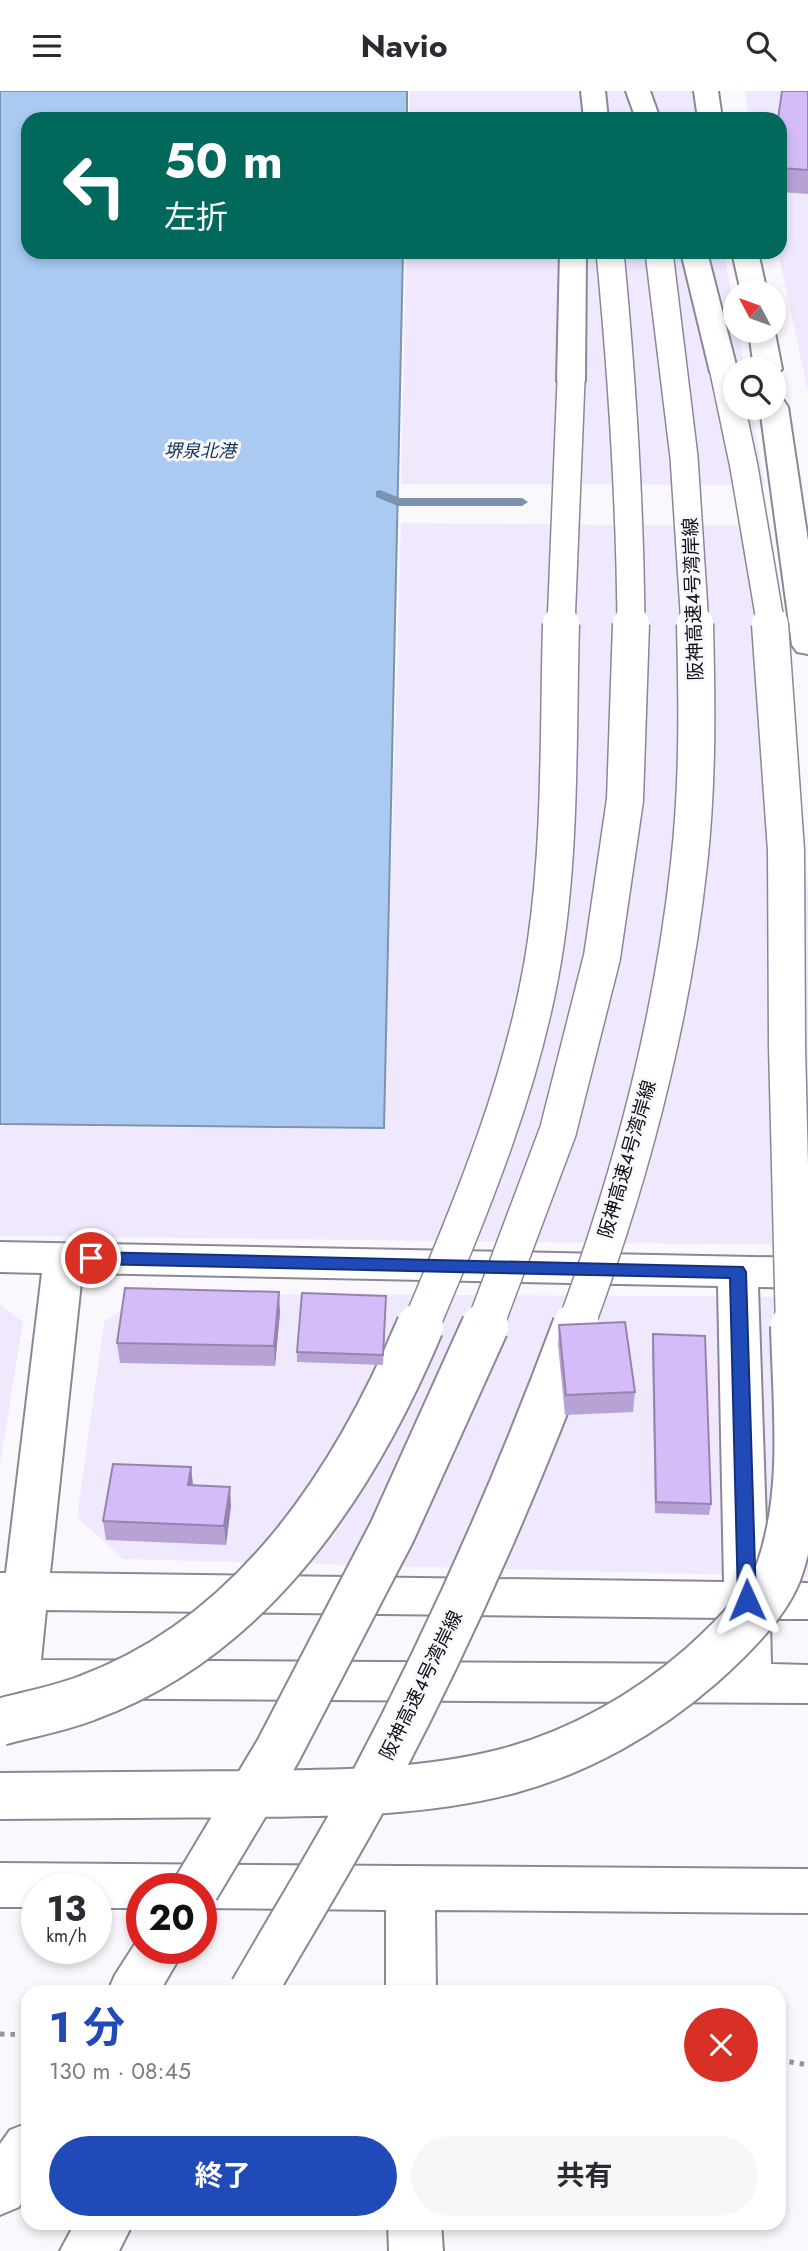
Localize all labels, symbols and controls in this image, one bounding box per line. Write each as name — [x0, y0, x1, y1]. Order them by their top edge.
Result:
text: Navio — [360, 23, 448, 69]
icon: menu — [28, 27, 66, 65]
icon: search — [742, 27, 780, 65]
text: 50 m — [164, 126, 283, 196]
icon: left — [49, 140, 140, 231]
text: 左折 — [164, 194, 228, 240]
north arrow — [723, 280, 786, 343]
map controls — [723, 280, 786, 420]
button: search — [723, 357, 786, 420]
water label: 堺泉北港 — [164, 438, 239, 464]
street label: 阪神高速4号湾岸線 — [677, 517, 709, 681]
street label: 阪神高速4号湾岸線 — [592, 1077, 662, 1241]
pin — [61, 1228, 121, 1288]
icon: arrive — [72, 1239, 110, 1277]
position arrow — [710, 1563, 784, 1637]
street label: 阪神高速4号湾岸線 — [373, 1606, 469, 1764]
speed limit sign: 20 — [126, 1873, 217, 1964]
text: 13 — [47, 1884, 86, 1934]
text: km/h — [46, 1923, 87, 1949]
text: 1 分 — [49, 1997, 125, 2058]
button: close — [684, 2008, 758, 2082]
text: 130 m · 08:45 — [49, 2054, 191, 2088]
button: 終了 — [49, 2136, 397, 2216]
button: 共有 — [411, 2136, 758, 2216]

